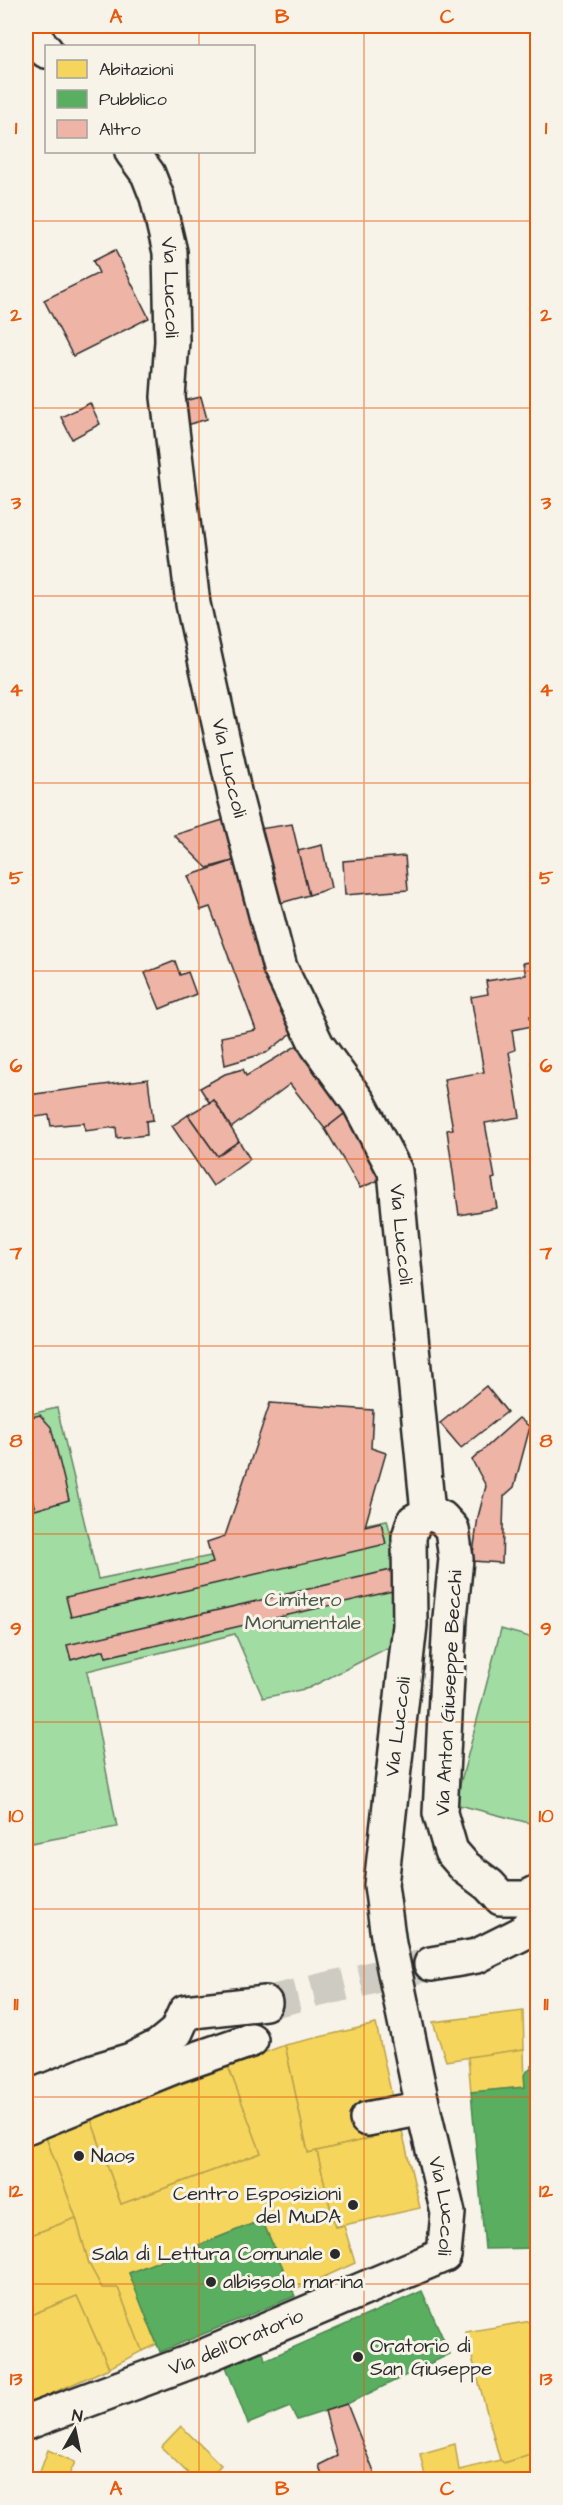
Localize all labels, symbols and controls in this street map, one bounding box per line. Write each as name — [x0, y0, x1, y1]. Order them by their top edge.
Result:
text: A — [110, 3, 123, 31]
text: B — [275, 3, 290, 31]
text: C — [440, 3, 455, 31]
legend — [45, 45, 255, 153]
text: Abitazioni — [99, 57, 174, 82]
text: Pubblico — [99, 87, 167, 112]
text: 1 — [15, 114, 18, 142]
text: 1 — [545, 114, 548, 142]
text: Altro — [99, 117, 141, 142]
street label: Via Luccoli — [153, 234, 186, 338]
text: 2 — [9, 301, 22, 329]
text: 2 — [539, 301, 552, 329]
text: 3 — [10, 489, 22, 517]
text: 3 — [540, 489, 552, 517]
text: 4 — [9, 676, 23, 704]
text: 4 — [539, 676, 553, 704]
street label: Via Luccoli — [204, 716, 254, 820]
text: 5 — [9, 864, 24, 892]
text: 5 — [539, 864, 554, 892]
text: 6 — [10, 1052, 23, 1080]
text: 6 — [540, 1052, 553, 1080]
street label: Via Luccoli — [382, 1183, 420, 1286]
text: 7 — [9, 1239, 23, 1267]
text: 7 — [539, 1239, 553, 1267]
text: 8 — [10, 1427, 23, 1455]
text: 8 — [540, 1427, 553, 1455]
street label: Via Anton Giuseppe Becchi — [429, 1569, 469, 1817]
park label: Cimitero Monumentale — [245, 1586, 361, 1637]
text: 9 — [10, 1615, 22, 1643]
text: 9 — [540, 1615, 552, 1643]
street label: Via Luccoli — [378, 1675, 418, 1779]
text: 10 — [8, 1802, 24, 1830]
text: 10 — [538, 1802, 554, 1830]
text: 11 — [13, 1990, 19, 2018]
text: 11 — [543, 1990, 549, 2018]
place label: Naos — [91, 2142, 135, 2170]
marker: Naos — [72, 2149, 86, 2163]
street label: Via Luccoli — [421, 2154, 462, 2257]
text: 12 — [9, 2177, 24, 2205]
text: 12 — [539, 2177, 554, 2205]
place label: Centro Esposizioni del MuDA — [173, 2180, 341, 2231]
marker: Centro Esposizioni del MuDA — [346, 2198, 360, 2212]
place label: Sala di Lettura Comunale — [92, 2240, 323, 2268]
marker: Sala di Lettura Comunale — [328, 2247, 342, 2261]
place label: albissola marina — [223, 2268, 363, 2296]
marker: albissola marina — [204, 2275, 218, 2289]
street label: Via dell'Oratorio — [165, 2302, 308, 2383]
place label: Oratorio di San Giuseppe — [370, 2332, 492, 2383]
marker: Oratorio di San Giuseppe — [351, 2350, 365, 2364]
text: 13 — [10, 2365, 23, 2393]
text: 13 — [540, 2365, 553, 2393]
north arrow — [45, 2400, 105, 2460]
text: N — [71, 2405, 84, 2428]
text: A — [110, 2475, 123, 2503]
text: B — [275, 2475, 290, 2503]
text: C — [440, 2475, 455, 2503]

